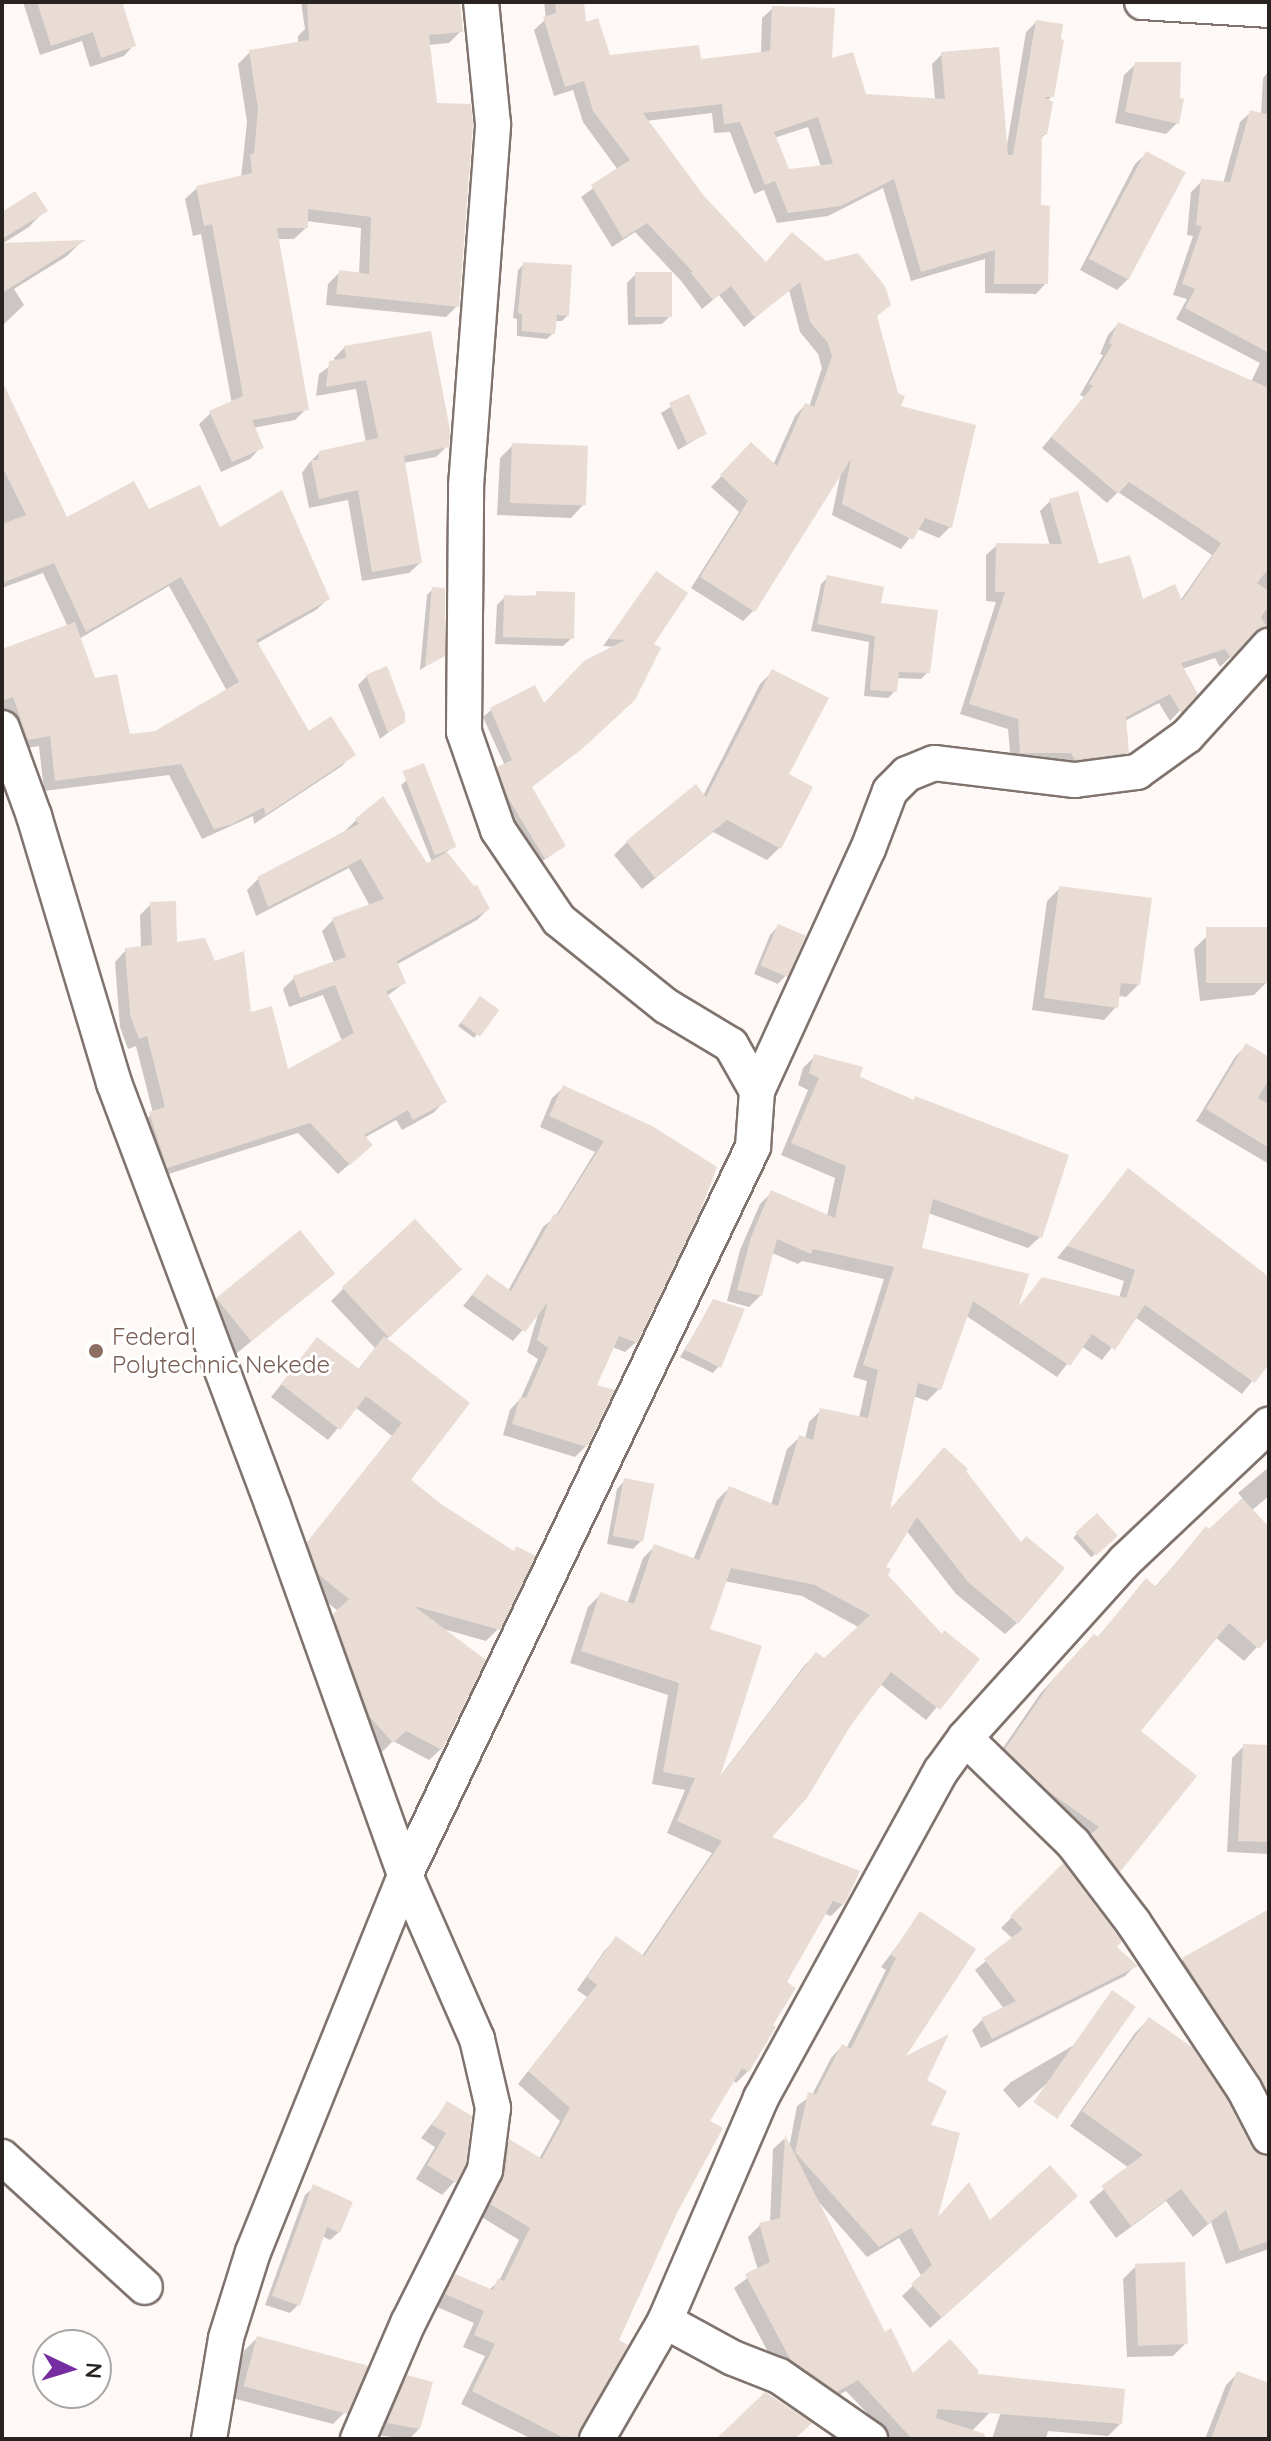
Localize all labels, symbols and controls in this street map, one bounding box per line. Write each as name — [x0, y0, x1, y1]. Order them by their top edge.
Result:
place label: Federal Polytechnic Nekede — [112, 1323, 330, 1379]
marker: Federal Polytechnic Nekede — [87, 1342, 105, 1360]
north arrow — [32, 2329, 112, 2409]
text: N — [79, 2361, 108, 2380]

